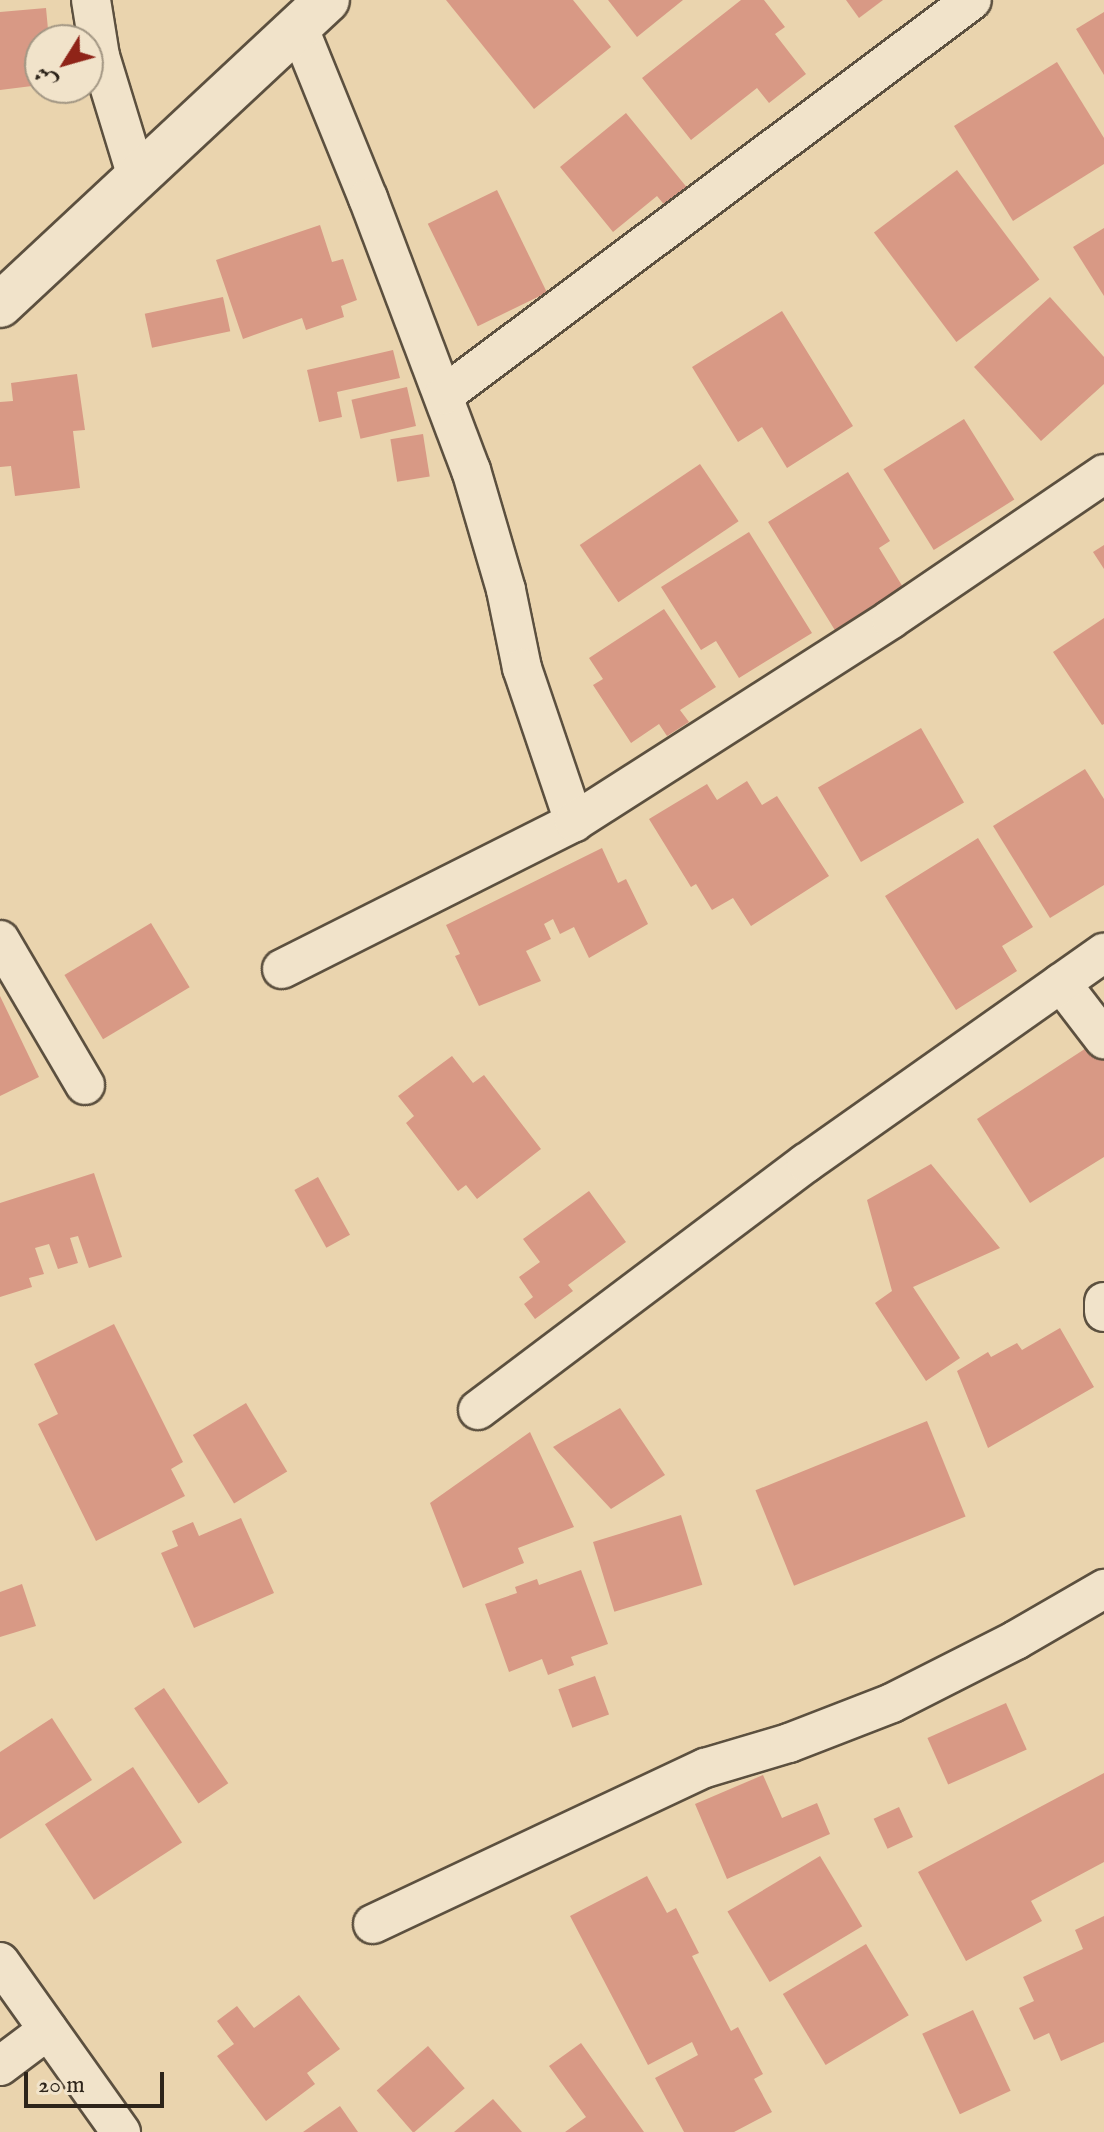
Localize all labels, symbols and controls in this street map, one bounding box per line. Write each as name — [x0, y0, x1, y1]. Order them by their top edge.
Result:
north arrow — [24, 24, 104, 104]
text: ش — [29, 60, 64, 94]
scale bar — [28, 2056, 168, 2106]
text: 20 m — [38, 2070, 85, 2101]

